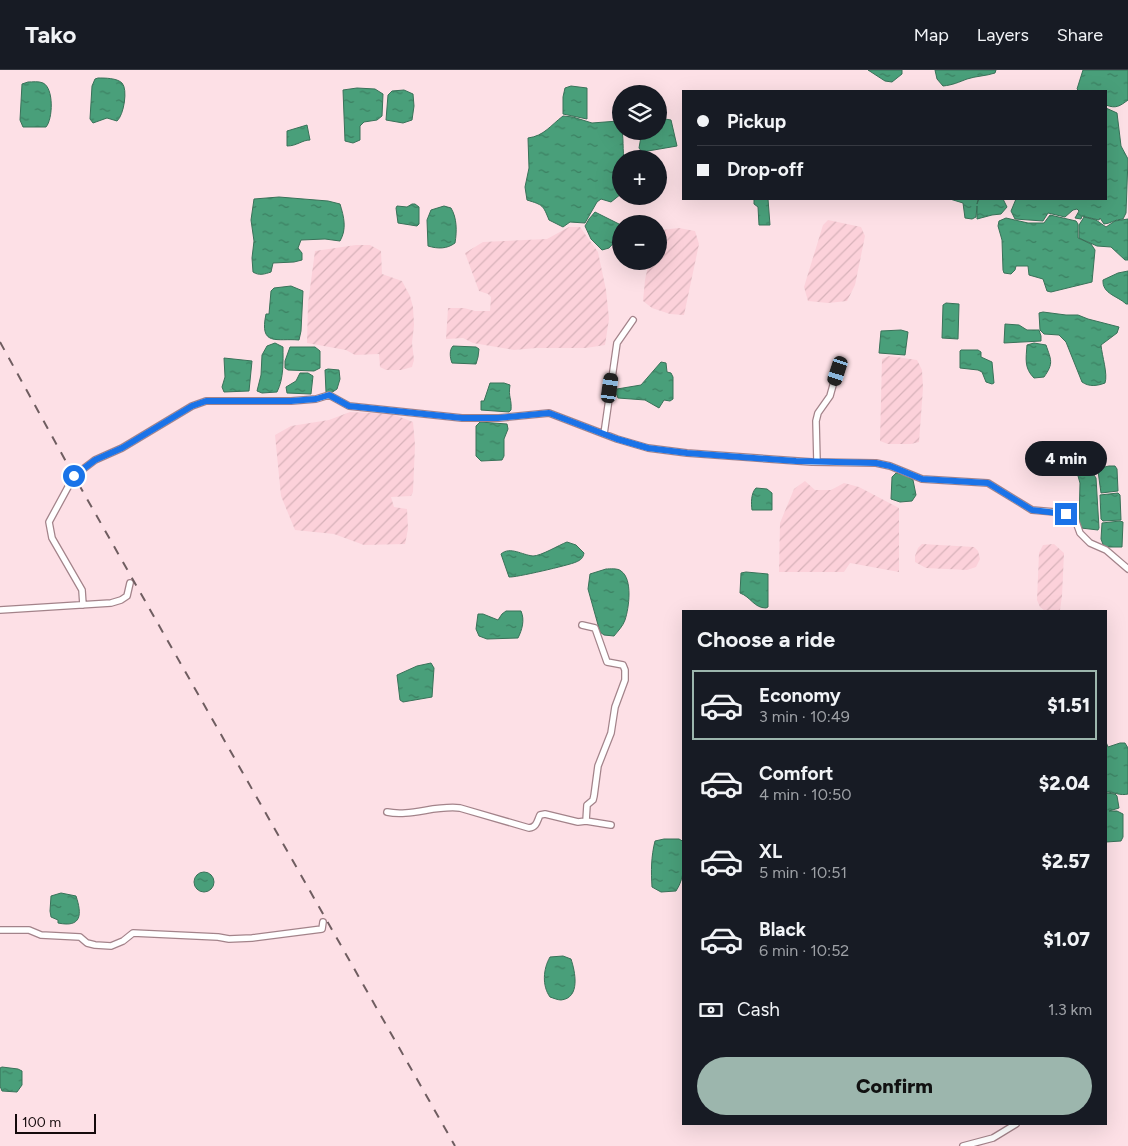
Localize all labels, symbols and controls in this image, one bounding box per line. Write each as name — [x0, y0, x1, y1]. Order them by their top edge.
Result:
text: Tako — [25, 20, 76, 49]
text: Map — [914, 24, 949, 46]
text: Layers — [977, 24, 1029, 46]
text: Share — [1057, 24, 1103, 46]
map controls — [612, 85, 667, 270]
button: layers — [612, 85, 667, 140]
text: Pickup — [727, 110, 786, 133]
button: + — [612, 150, 667, 205]
text: Drop-off — [727, 158, 804, 181]
button: − — [612, 215, 667, 270]
car — [826, 354, 849, 388]
car — [600, 372, 619, 404]
callout: 4 min — [1025, 442, 1107, 476]
text: 4 min — [1045, 449, 1087, 468]
route start — [63, 465, 85, 487]
route end — [1055, 503, 1077, 525]
text: Choose a ride — [697, 626, 835, 653]
icon: car — [699, 683, 744, 728]
text: Economy — [759, 684, 841, 707]
text: $1.51 — [1047, 694, 1090, 717]
text: 3 min · 10:49 — [759, 707, 850, 726]
icon: car — [699, 761, 744, 806]
text: Comfort — [759, 762, 834, 785]
text: $2.04 — [1039, 772, 1090, 795]
text: 4 min · 10:50 — [759, 785, 851, 804]
icon: car — [699, 839, 744, 884]
text: XL — [759, 840, 782, 863]
text: $2.57 — [1041, 850, 1090, 873]
text: 5 min · 10:51 — [759, 863, 847, 882]
icon: car — [699, 917, 744, 962]
text: Black — [759, 918, 806, 941]
text: $1.07 — [1043, 928, 1090, 951]
text: 6 min · 10:52 — [759, 941, 849, 960]
icon: cash — [697, 996, 725, 1024]
text: Cash — [737, 998, 780, 1021]
text: 1.3 km — [1048, 1000, 1092, 1019]
button: Confirm — [697, 1057, 1092, 1115]
scale bar — [15, 1111, 96, 1134]
text: 100 m — [22, 1114, 61, 1131]

